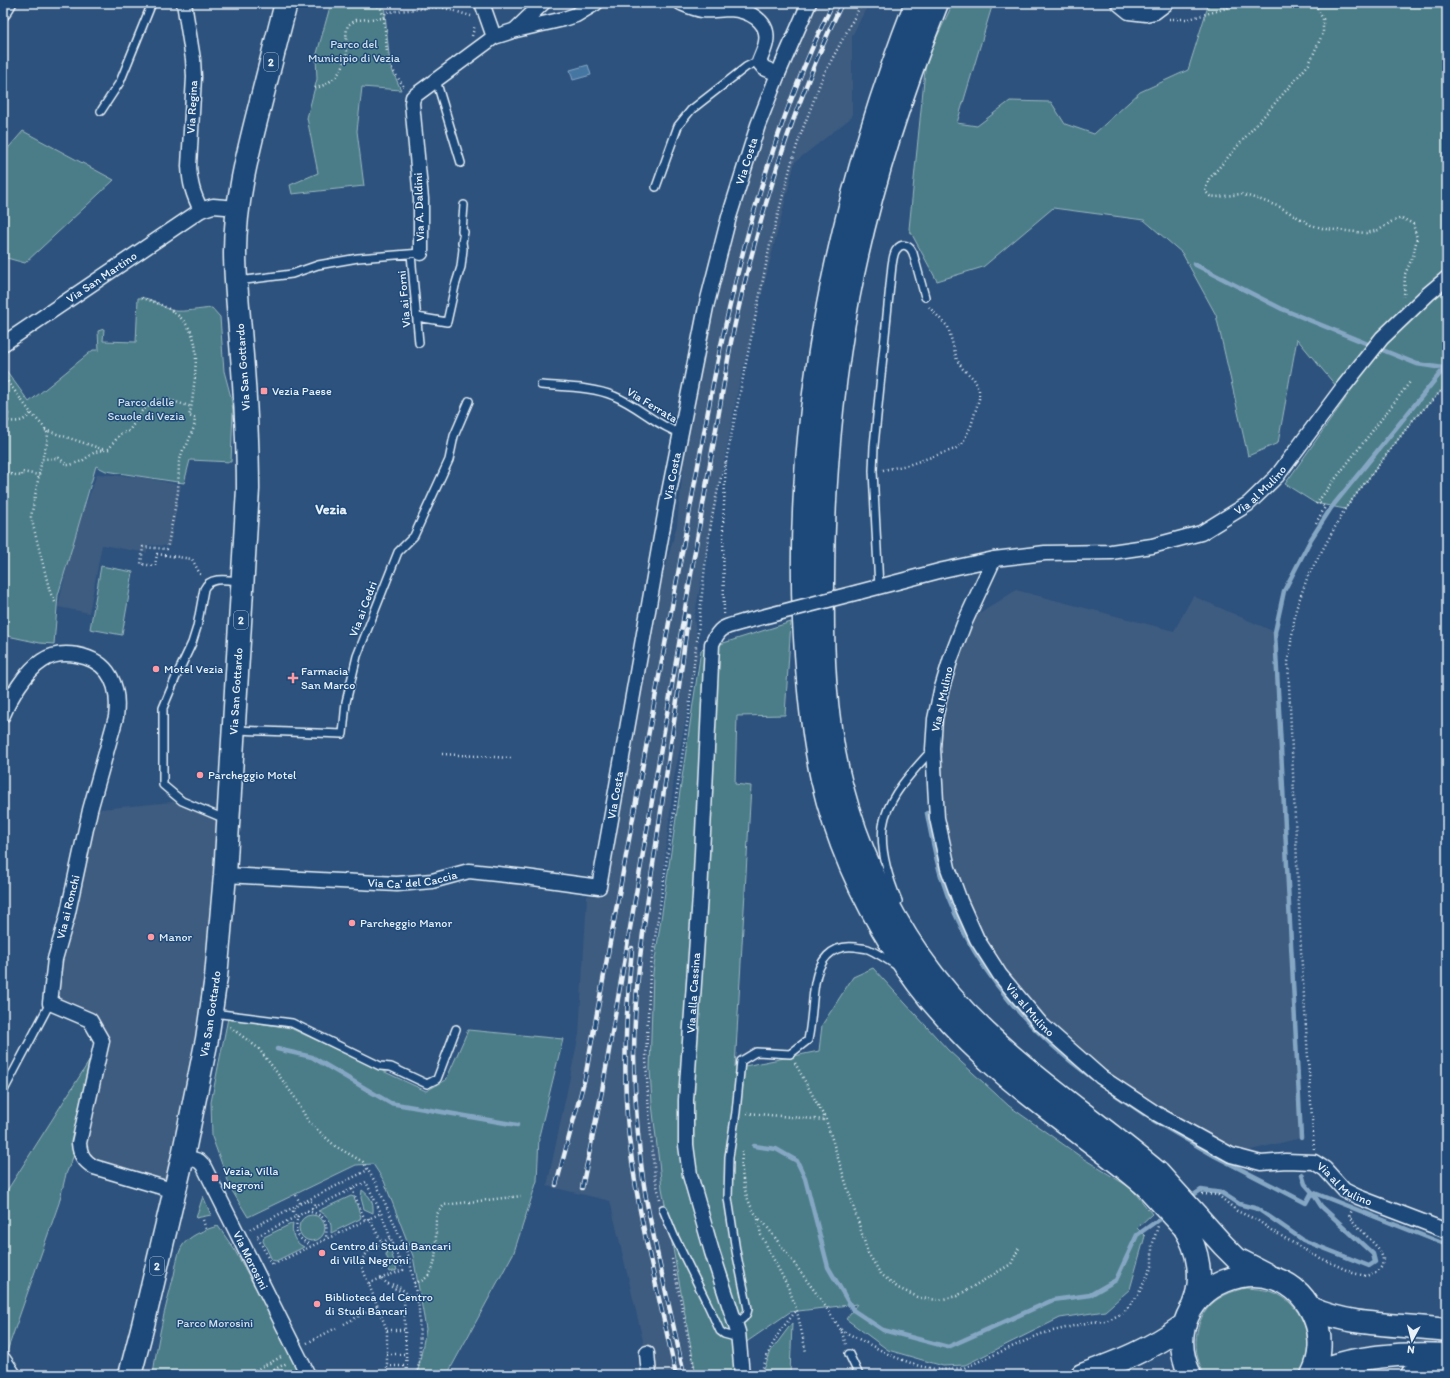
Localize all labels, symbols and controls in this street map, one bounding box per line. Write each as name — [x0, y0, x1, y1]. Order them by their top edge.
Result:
park label: Parco del Municipio di Vezia — [308, 37, 401, 65]
road number: 2 — [264, 53, 278, 71]
street label: Via Regina — [184, 80, 200, 134]
street label: Via Costa — [733, 135, 761, 186]
street label: Via A. Daldini — [411, 172, 427, 242]
street label: Via San Martino — [64, 249, 139, 306]
street label: Via ai Forni — [395, 270, 413, 328]
street label: Via San Gottardo — [233, 323, 253, 411]
place label: Vezia Paese — [272, 384, 332, 398]
street label: Via Ferrata — [624, 384, 680, 426]
marker: Vezia Paese — [259, 386, 269, 396]
park label: Parco delle Scuole di Vezia — [108, 395, 185, 423]
street label: Via Costa — [661, 450, 684, 501]
street label: Via al Mulino — [1232, 463, 1289, 518]
district label: Vezia — [315, 501, 348, 518]
street label: Via ai Cedri — [346, 579, 380, 639]
road number: 2 — [234, 611, 248, 629]
street label: Via San Gottardo — [226, 647, 246, 735]
place label: Motel Vezia — [164, 662, 223, 676]
marker: Motel Vezia — [151, 664, 161, 674]
place label: Farmacia San Marco — [301, 664, 355, 692]
street label: Via al Mulino — [928, 665, 956, 733]
marker: Farmacia San Marco — [288, 673, 298, 683]
place label: Parcheggio Motel — [208, 768, 297, 782]
street label: Via Costa — [604, 769, 627, 820]
marker: Parcheggio Motel — [195, 770, 205, 780]
street label: Via Ca' del Caccia — [367, 867, 459, 891]
street label: Via ai Ronchi — [53, 873, 83, 941]
place label: Parcheggio Manor — [360, 916, 452, 930]
marker: Parcheggio Manor — [347, 918, 357, 928]
place label: Manor — [159, 930, 193, 944]
marker: Manor — [146, 932, 156, 942]
street label: Via alla Cassina — [684, 951, 703, 1034]
street label: Via San Gottardo — [196, 970, 224, 1058]
street label: Via al Mulino — [1003, 980, 1057, 1039]
street label: Via al Mulino — [1314, 1159, 1374, 1209]
place label: Vezia, Villa Negroni — [223, 1164, 279, 1192]
marker: Vezia, Villa Negroni — [210, 1173, 220, 1183]
street label: Via Morosini — [230, 1229, 271, 1292]
place label: Centro di Studi Bancari di Villa Negroni — [330, 1239, 451, 1267]
marker: Centro di Studi Bancari di Villa Negroni — [317, 1248, 327, 1258]
road number: 2 — [150, 1257, 164, 1275]
place label: Biblioteca del Centro di Studi Bancari — [325, 1290, 433, 1318]
marker: Biblioteca del Centro di Studi Bancari — [312, 1299, 322, 1309]
park label: Parco Morosini — [177, 1316, 253, 1330]
north arrow — [1392, 1320, 1432, 1360]
text: N — [1406, 1343, 1415, 1356]

